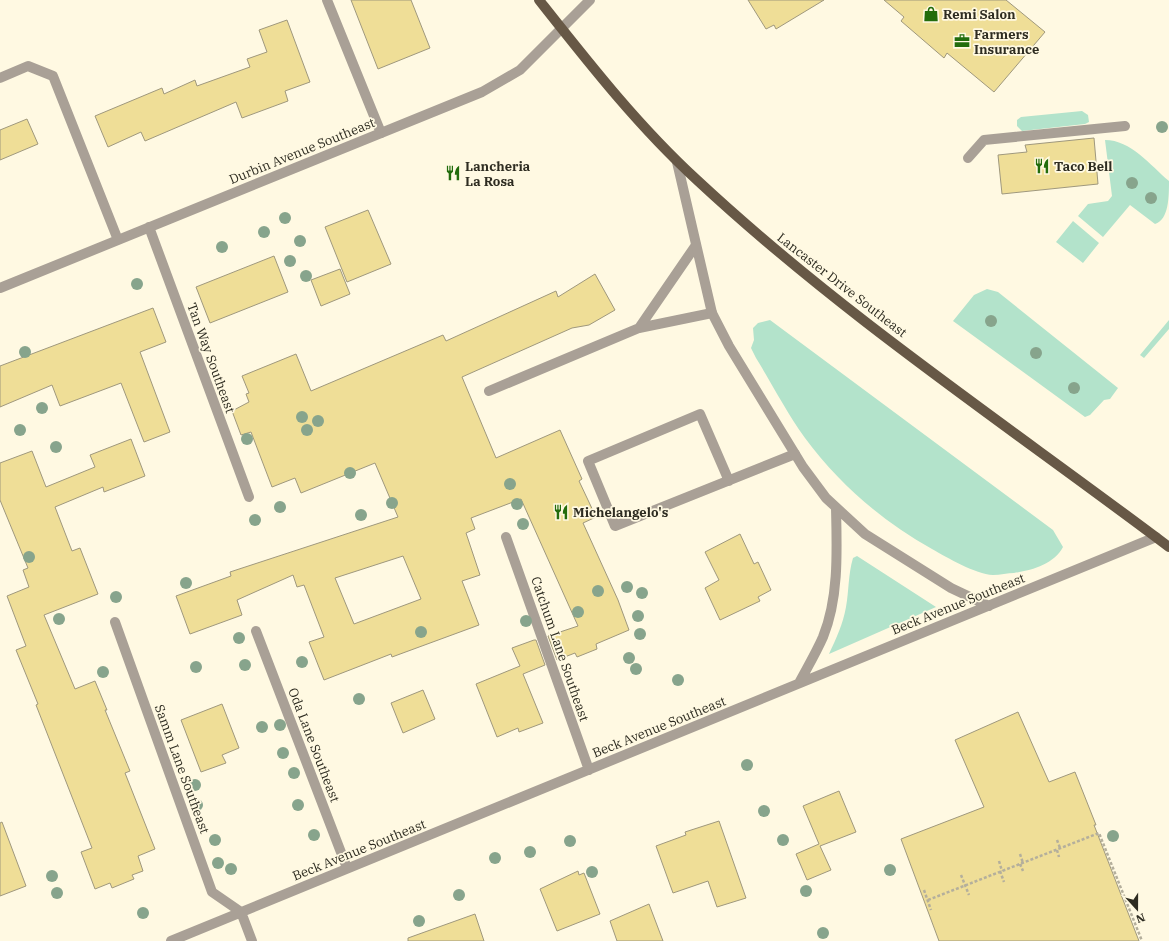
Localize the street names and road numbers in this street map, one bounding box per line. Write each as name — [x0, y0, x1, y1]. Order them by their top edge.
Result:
street label: Durbin Avenue Southeast — [227, 114, 378, 188]
street label: Lancaster Drive Southeast — [774, 229, 911, 341]
street label: Tan Way Southeast — [183, 301, 239, 416]
street label: Beck Avenue Southeast — [889, 569, 1028, 639]
street label: Catchum Lane Southeast — [527, 574, 593, 724]
street label: Oda Lane Southeast — [284, 685, 344, 805]
street label: Beck Avenue Southeast — [590, 692, 729, 762]
street label: Samm Lane Southeast — [151, 702, 213, 836]
street label: Beck Avenue Southeast — [290, 815, 429, 885]

